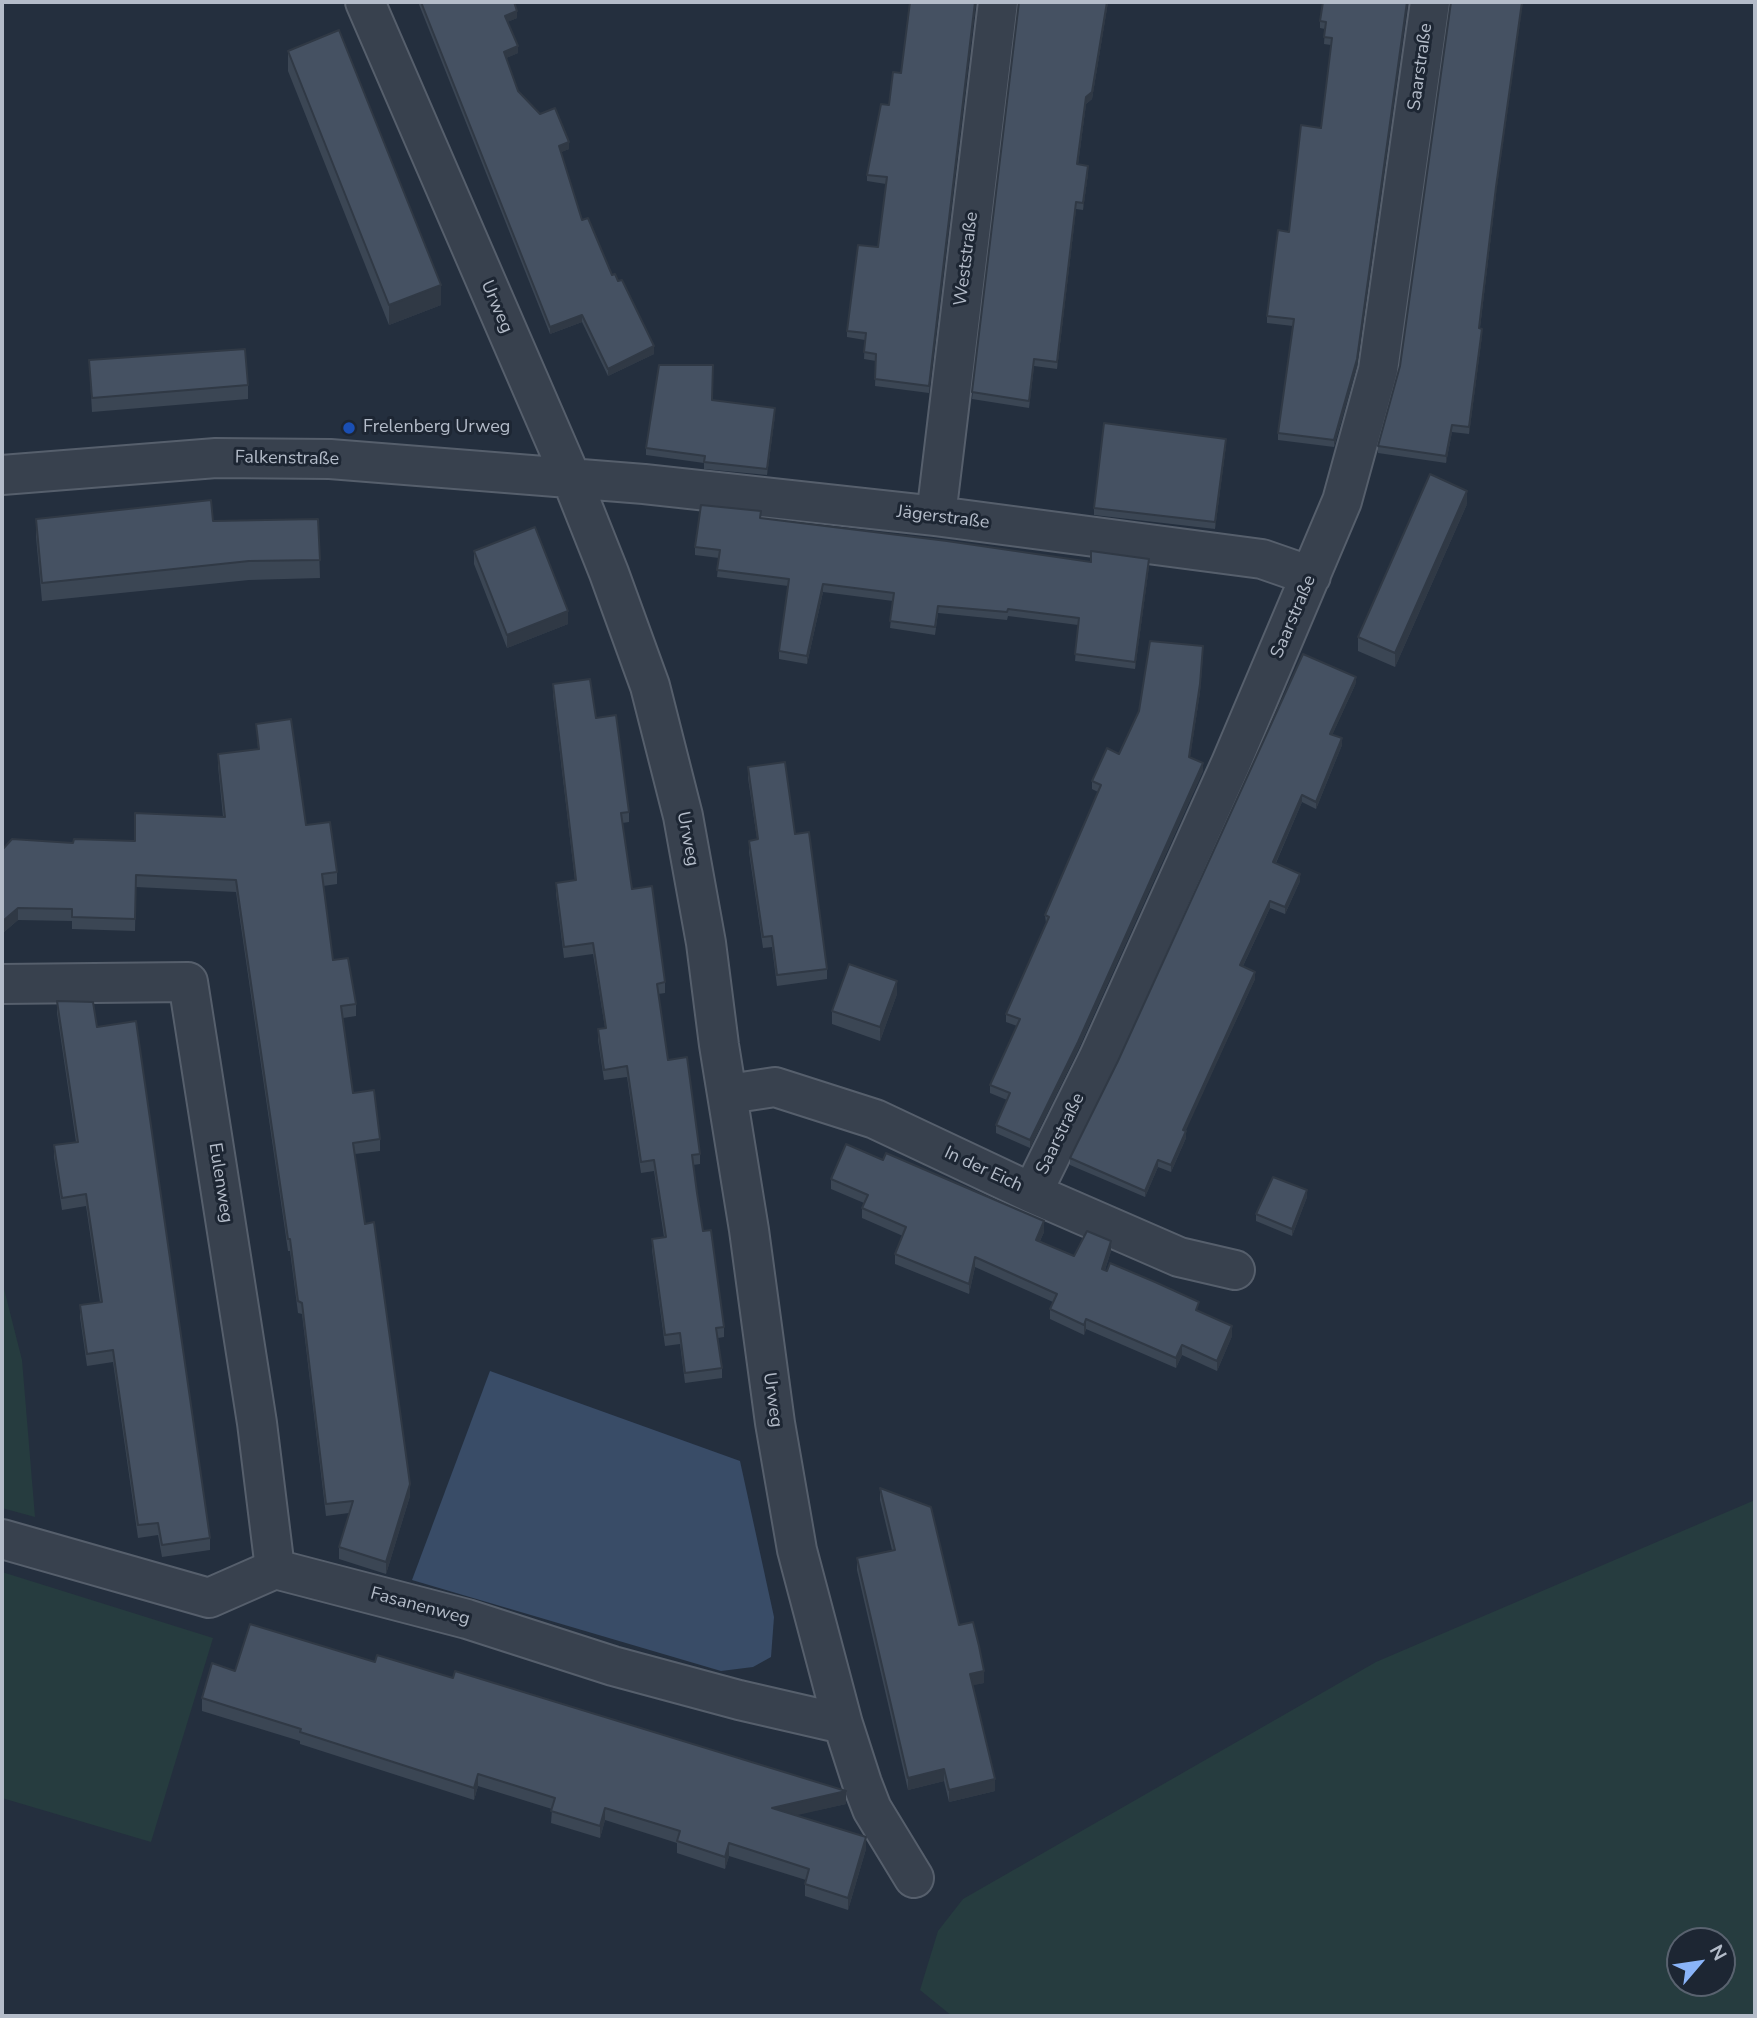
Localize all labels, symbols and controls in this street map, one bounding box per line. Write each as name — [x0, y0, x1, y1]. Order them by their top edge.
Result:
street label: Saarstraße — [1404, 22, 1438, 112]
street label: Weststraße — [951, 211, 983, 307]
street label: Urweg — [475, 277, 517, 337]
place label: Frelenberg Urweg — [363, 417, 510, 439]
marker: Frelenberg Urweg — [341, 420, 357, 436]
street label: Falkenstraße — [235, 447, 339, 471]
street label: Jägerstraße — [895, 502, 991, 534]
street label: Saarstraße — [1267, 572, 1321, 662]
street label: Urweg — [671, 810, 703, 868]
street label: Saarstraße — [1032, 1090, 1090, 1178]
street label: Eulenweg — [203, 1141, 237, 1225]
street label: In der Eich — [940, 1142, 1026, 1198]
street label: Urweg — [757, 1371, 787, 1429]
street label: Fasanenweg — [368, 1583, 472, 1631]
north arrow — [1666, 1927, 1736, 1997]
text: N — [1703, 1940, 1732, 1965]

